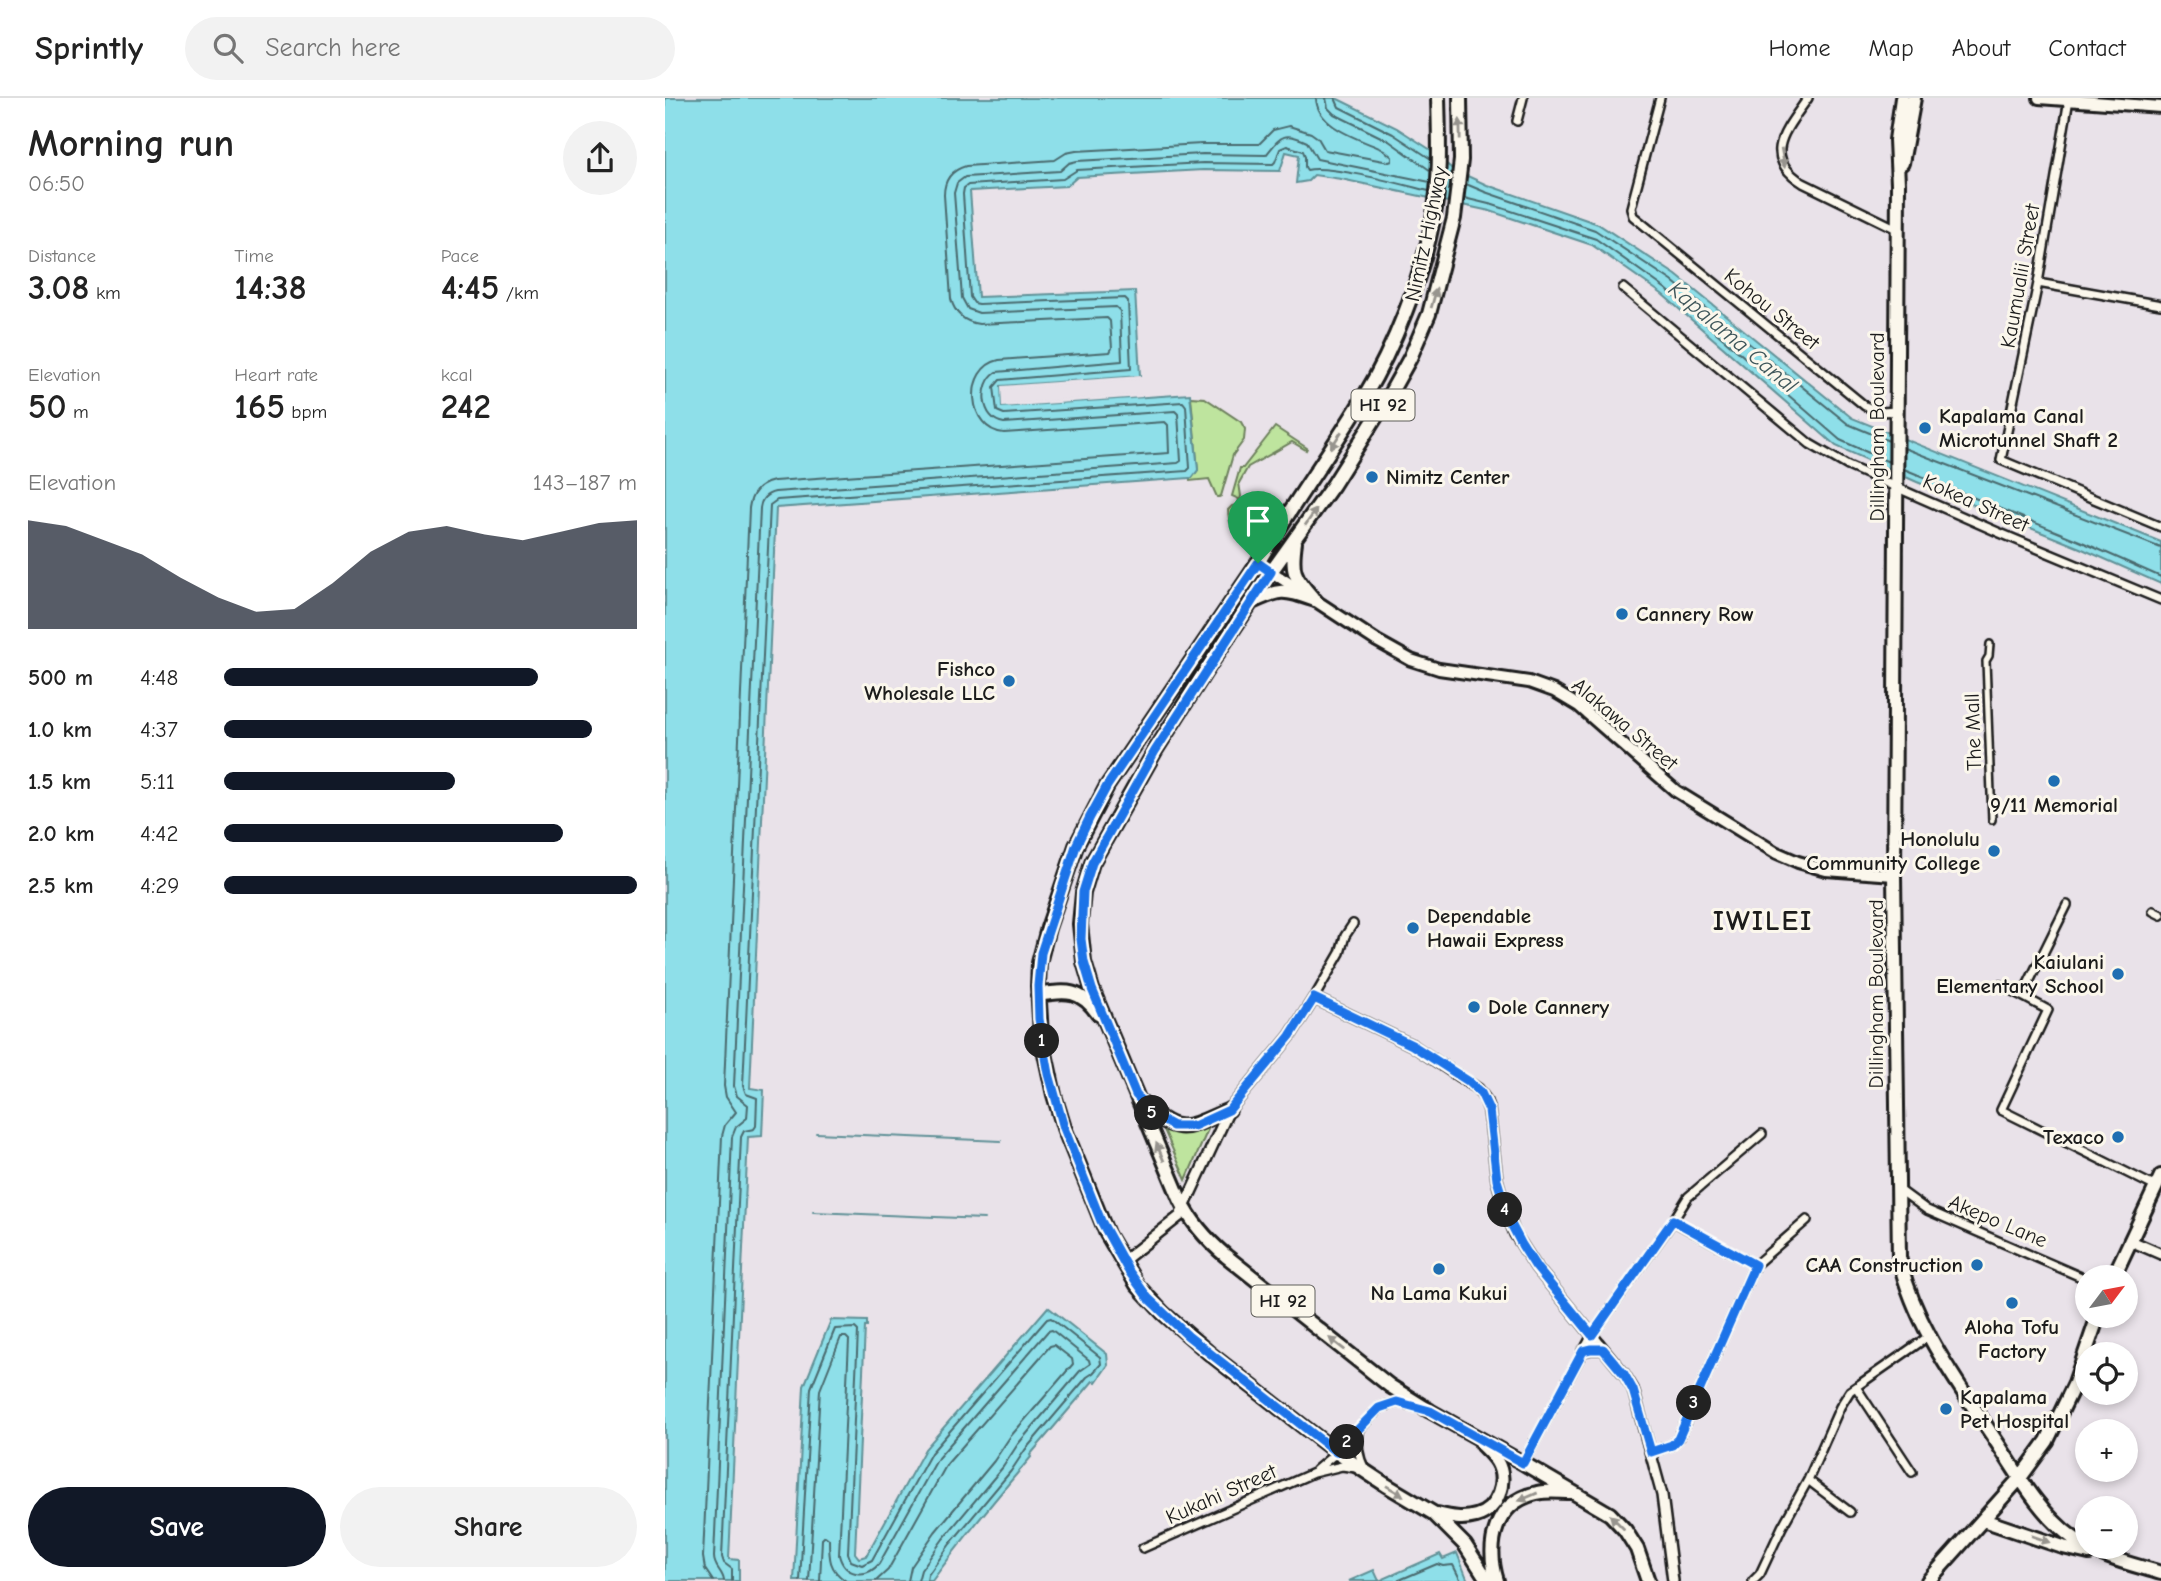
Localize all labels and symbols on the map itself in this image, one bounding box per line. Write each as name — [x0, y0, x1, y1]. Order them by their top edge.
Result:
one-way arrow — [1455, 118, 1466, 140]
one-way arrow — [1777, 147, 1788, 169]
street label: Nimitz Highway — [1400, 164, 1452, 304]
street label: Kaumualii Street — [1996, 201, 2045, 350]
street label: Kohou Street — [1720, 263, 1825, 355]
water label: Kapalama Canal — [1663, 275, 1804, 399]
one-way arrow — [1429, 287, 1440, 309]
street label: Dillingham Boulevard — [1865, 332, 1889, 522]
road number: HI 92 — [1351, 390, 1415, 420]
place label: Kapalama Canal Microtunnel Shaft 2 — [1939, 404, 2118, 452]
marker: Kapalama Canal Microtunnel Shaft 2 — [1917, 420, 1933, 436]
one-way arrow — [1329, 431, 1342, 450]
place label: Nimitz Center — [1386, 465, 1510, 489]
marker: Nimitz Center — [1364, 469, 1380, 485]
street label: Kokea Street — [1919, 469, 2034, 537]
pin — [1228, 491, 1288, 563]
one-way arrow — [1304, 508, 1318, 526]
place label: Cannery Row — [1636, 602, 1754, 626]
marker: Cannery Row — [1614, 606, 1630, 622]
place label: Fishco Wholesale LLC — [864, 657, 995, 705]
marker: Fishco Wholesale LLC — [1001, 673, 1017, 689]
street label: Alakawa Street — [1567, 673, 1684, 776]
street label: The Mall — [1960, 693, 1986, 771]
marker: 9/11 Memorial — [2046, 773, 2062, 789]
place label: 9/11 Memorial — [1990, 793, 2118, 817]
place label: Honolulu Community College — [1806, 827, 1980, 875]
marker: Honolulu Community College — [1986, 843, 2002, 859]
street label: Dillingham Boulevard — [1864, 899, 1888, 1089]
place label: Dependable Hawaii Express — [1427, 904, 1564, 952]
district label: IWILEI — [1713, 905, 1813, 937]
marker: Dependable Hawaii Express — [1405, 920, 1421, 936]
place label: Kaiulani Elementary School — [1936, 950, 2104, 998]
marker: Kaiulani Elementary School — [2110, 966, 2126, 982]
place label: Dole Cannery — [1488, 995, 1610, 1019]
marker: Dole Cannery — [1466, 999, 1482, 1015]
pin: 1 — [1025, 1024, 1059, 1058]
pin: 5 — [1135, 1096, 1169, 1130]
place label: Texaco — [2043, 1125, 2104, 1149]
marker: Texaco — [2110, 1129, 2126, 1145]
one-way arrow — [1154, 1142, 1166, 1162]
street label: Akepo Lane — [1945, 1189, 2051, 1253]
pin: 4 — [1487, 1192, 1523, 1228]
place label: CAA Construction — [1806, 1253, 1963, 1277]
marker: CAA Construction — [1969, 1257, 1985, 1273]
marker: Na Lama Kukui — [1431, 1261, 1447, 1277]
north arrow — [2075, 1265, 2139, 1328]
place label: Na Lama Kukui — [1370, 1281, 1508, 1305]
road number: HI 92 — [1251, 1286, 1315, 1316]
marker: Aloha Tofu Factory — [2004, 1295, 2020, 1311]
place label: Aloha Tofu Factory — [1965, 1315, 2059, 1363]
one-way arrow — [1328, 1336, 1346, 1351]
place label: Kapalama Pet Hospital — [1960, 1385, 2069, 1433]
pin: 3 — [1677, 1386, 1711, 1420]
marker: Kapalama Pet Hospital — [1938, 1401, 1954, 1417]
pin: 2 — [1329, 1424, 1365, 1460]
street label: Kukahi Street — [1162, 1458, 1281, 1529]
one-way arrow — [1386, 1484, 1405, 1497]
one-way arrow — [1518, 1491, 1538, 1503]
one-way arrow — [1608, 1513, 1625, 1530]
one-way arrow — [2031, 1534, 2052, 1545]

